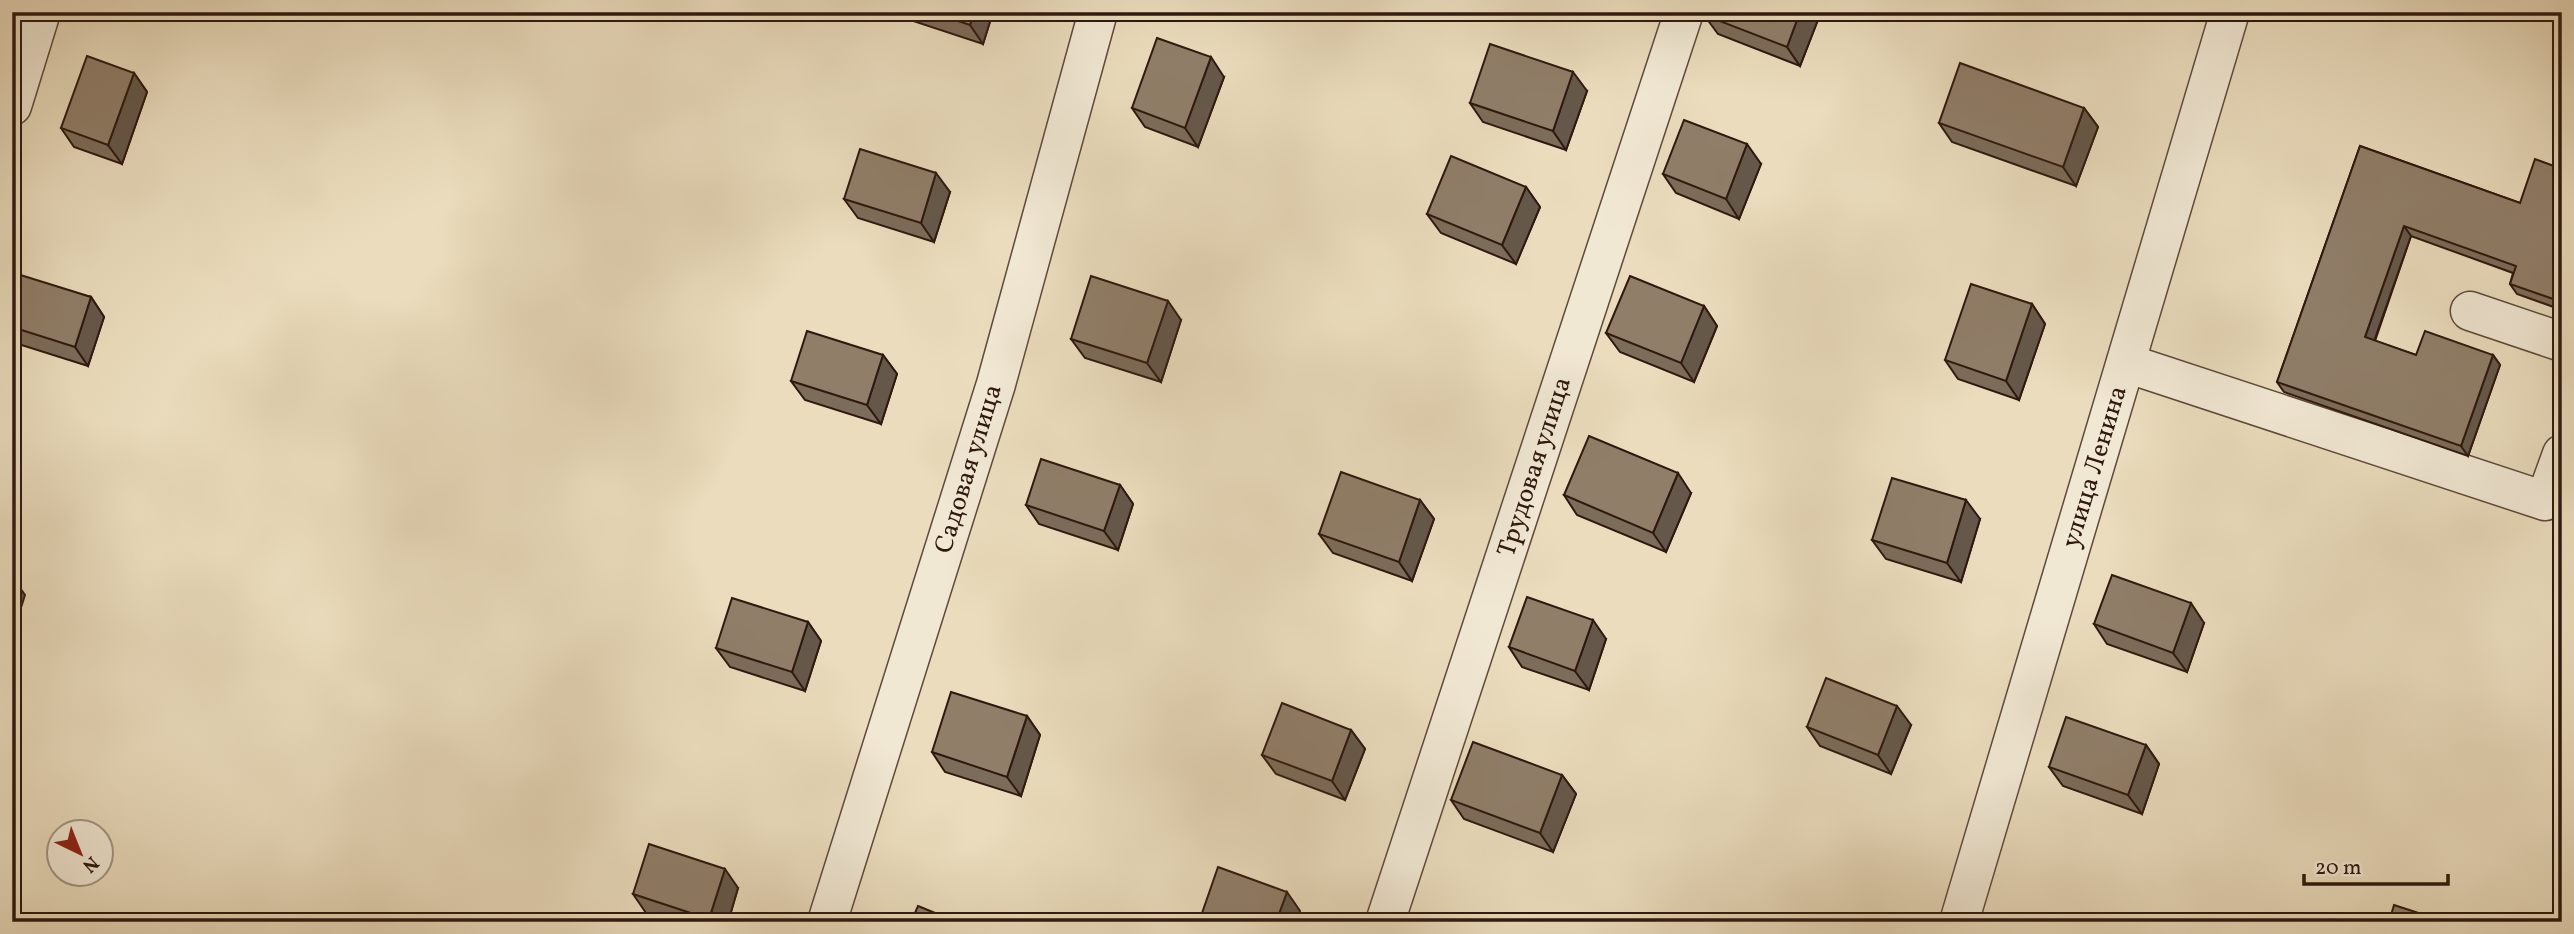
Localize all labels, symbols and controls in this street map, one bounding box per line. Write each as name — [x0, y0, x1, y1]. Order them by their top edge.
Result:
street label: Трудовая улица — [1489, 372, 1581, 562]
street label: Садовая улица — [926, 380, 1012, 558]
street label: улица Ленина — [2053, 381, 2137, 553]
north arrow — [46, 818, 116, 888]
scale bar — [2304, 843, 2448, 887]
text: N — [76, 850, 104, 878]
text: 20 m — [2315, 854, 2361, 883]

